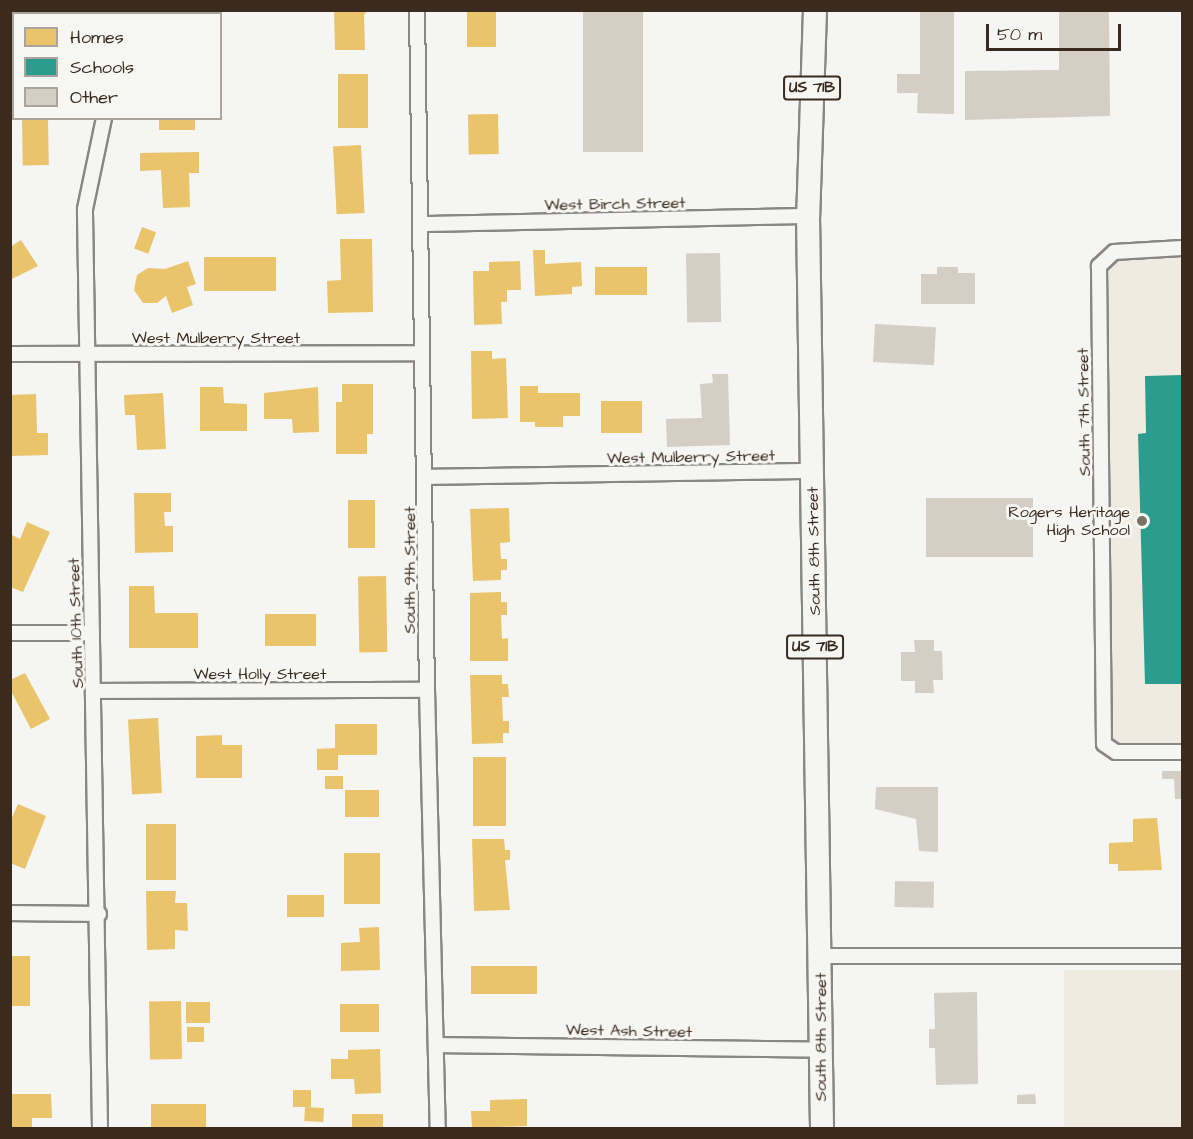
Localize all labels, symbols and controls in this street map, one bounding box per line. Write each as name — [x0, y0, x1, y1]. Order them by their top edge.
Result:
legend — [12, 12, 222, 120]
scale bar — [989, 12, 1124, 50]
text: 50 m — [997, 22, 1042, 47]
text: Homes — [70, 25, 124, 50]
text: Schools — [70, 55, 134, 80]
road number: US 71B — [782, 76, 842, 100]
text: Other — [70, 85, 118, 110]
street label: West Birch Street — [544, 193, 686, 215]
street label: West Mulberry Street — [132, 328, 300, 348]
street label: South 7th Street — [1073, 348, 1095, 476]
street label: West Mulberry Street — [607, 446, 775, 468]
street label: South 8th Street — [803, 486, 825, 616]
place label: Rogers Heritage High School — [1008, 502, 1130, 540]
street label: South 9th Street — [400, 506, 420, 634]
marker: Rogers Heritage High School — [1135, 514, 1149, 528]
street label: South 10th Street — [64, 557, 88, 689]
road number: US 71B — [785, 635, 845, 659]
street label: West Holly Street — [194, 664, 326, 684]
street label: South 8th Street — [811, 973, 831, 1101]
street label: West Ash Street — [566, 1020, 692, 1042]

